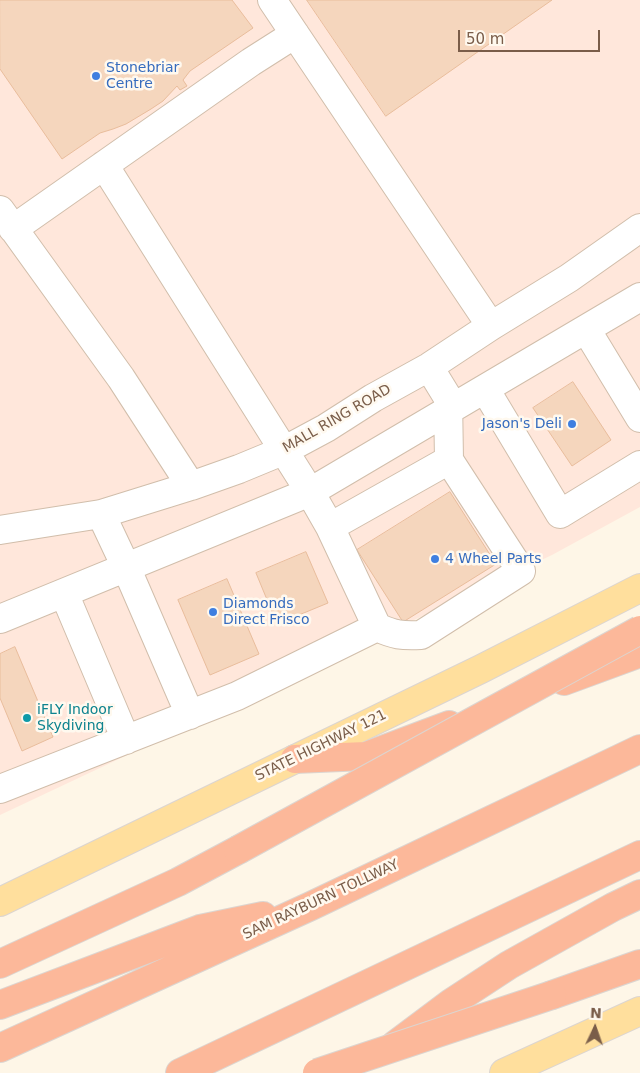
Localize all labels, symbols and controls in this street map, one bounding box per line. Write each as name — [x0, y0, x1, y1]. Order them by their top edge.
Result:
scale bar — [460, 20, 602, 52]
text: 50 m — [466, 30, 504, 48]
place label: Stonebriar Centre — [106, 60, 179, 92]
marker: Stonebriar Centre — [90, 70, 102, 82]
street label: MALL RING ROAD — [280, 381, 394, 457]
place label: Jason's Deli — [482, 416, 562, 432]
marker: Jason's Deli — [566, 418, 578, 430]
place label: 4 Wheel Parts — [445, 551, 542, 567]
marker: 4 Wheel Parts — [429, 553, 441, 565]
place label: Diamonds Direct Frisco — [223, 596, 310, 628]
marker: Diamonds Direct Frisco — [207, 606, 219, 618]
place label: iFLY Indoor Skydiving — [37, 702, 113, 734]
street label: STATE HIGHWAY 121 — [253, 707, 389, 785]
marker: iFLY Indoor Skydiving — [21, 712, 33, 724]
street label: SAM RAYBURN TOLLWAY — [240, 856, 402, 944]
north arrow — [570, 1003, 620, 1053]
text: N — [590, 1005, 602, 1021]

